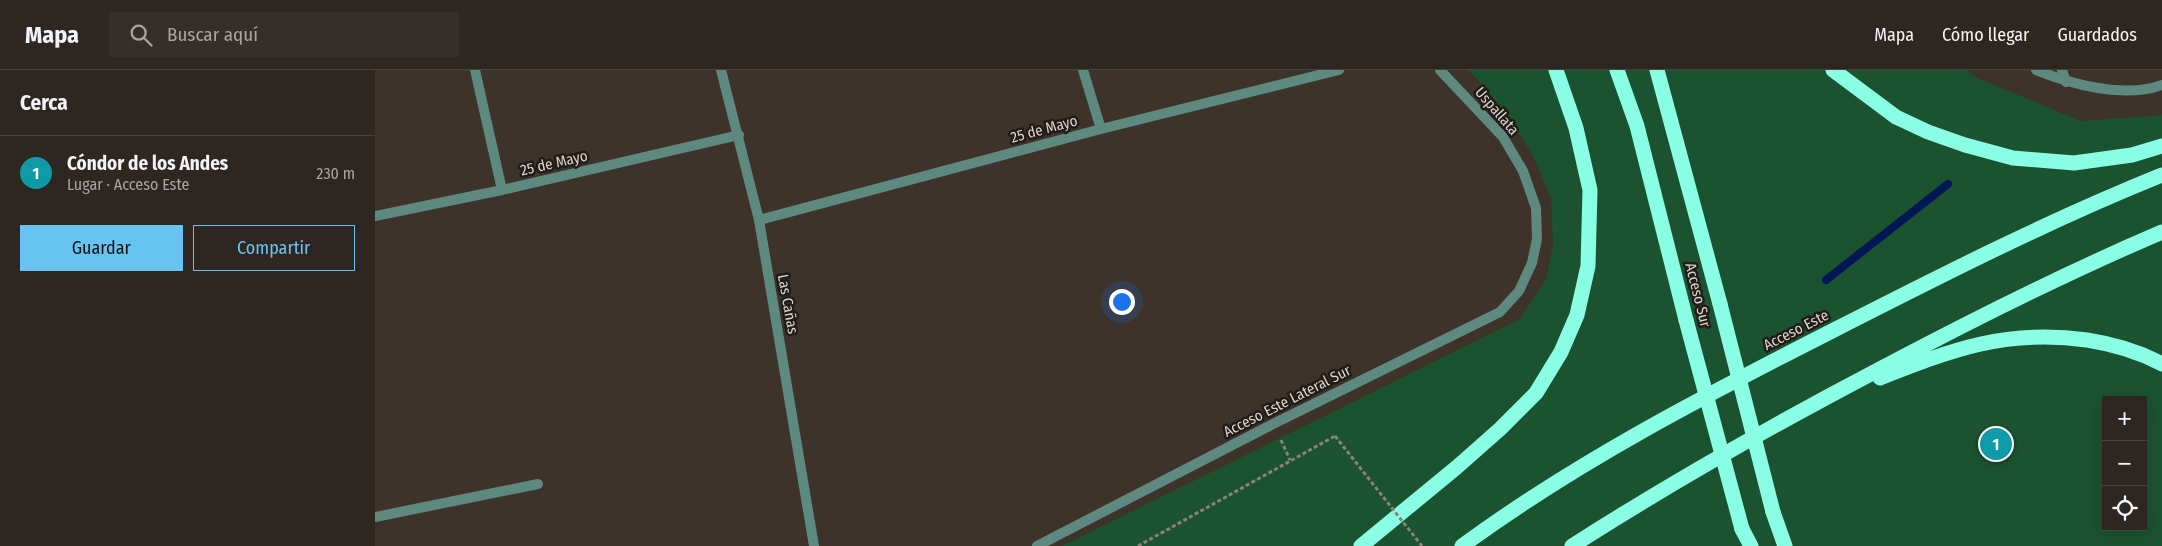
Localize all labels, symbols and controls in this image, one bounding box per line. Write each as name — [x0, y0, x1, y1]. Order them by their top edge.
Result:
search box — [109, 12, 459, 57]
text: Mapa — [25, 21, 79, 49]
icon: search — [127, 21, 155, 49]
text: Buscar aquí — [167, 23, 258, 46]
text: Mapa — [1874, 24, 1914, 46]
text: Cómo llegar — [1942, 24, 2029, 46]
text: Guardados — [2057, 24, 2137, 46]
street label: Uspallata — [1471, 83, 1523, 139]
text: Cerca — [20, 90, 68, 116]
street label: 25 de Mayo — [1009, 111, 1079, 147]
street label: 25 de Mayo — [519, 147, 589, 179]
text: Cóndor de los Andes — [67, 152, 228, 175]
text: 1 — [33, 164, 39, 183]
text: 230 m — [316, 164, 355, 183]
text: Lugar · Acceso Este — [67, 175, 189, 194]
button: Guardar — [20, 225, 183, 271]
button: Compartir — [193, 225, 355, 271]
street label: Acceso Sur — [1681, 261, 1715, 330]
street label: Las Cañas — [774, 273, 802, 335]
your location — [1109, 289, 1135, 315]
street label: Acceso Este — [1760, 306, 1832, 354]
street label: Acceso Este Lateral Sur — [1220, 361, 1354, 441]
map controls — [2102, 396, 2147, 531]
button: + — [2102, 396, 2147, 441]
pin: 1 — [1980, 425, 2012, 463]
button: − — [2102, 441, 2147, 486]
button: locate — [2102, 486, 2147, 531]

